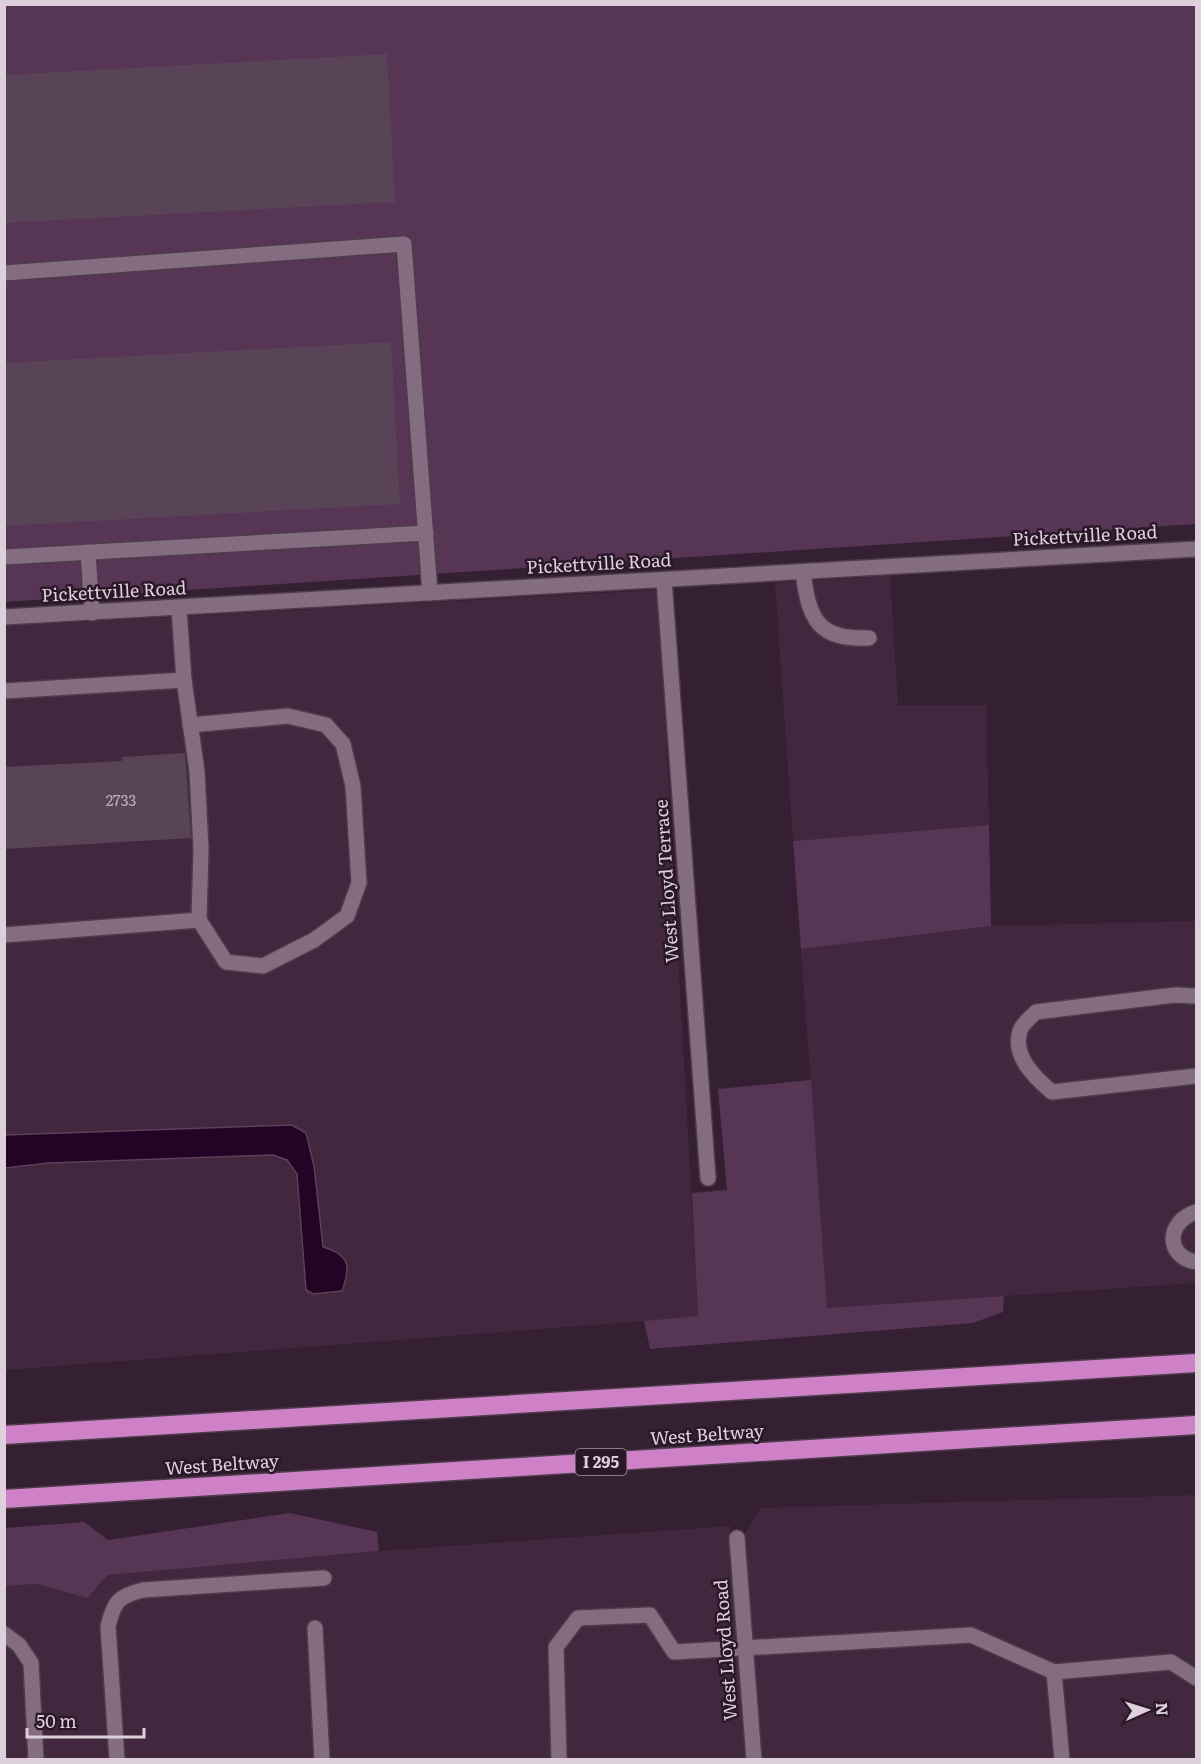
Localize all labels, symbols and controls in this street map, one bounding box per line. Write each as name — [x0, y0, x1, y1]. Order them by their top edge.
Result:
street label: Pickettville Road — [1012, 517, 1158, 552]
street label: Pickettville Road — [526, 545, 672, 580]
street label: Pickettville Road — [41, 573, 187, 608]
house number: 2733 — [106, 788, 136, 811]
street label: West Lloyd Terrace — [646, 798, 685, 964]
street label: West Beltway — [649, 1416, 765, 1451]
street label: West Beltway — [164, 1446, 280, 1481]
road number: I 295 — [576, 1449, 626, 1475]
street label: West Lloyd Road — [706, 1579, 743, 1722]
north arrow — [1117, 1680, 1177, 1740]
scale bar — [27, 1701, 144, 1739]
text: N — [1151, 1702, 1175, 1717]
text: 50 m — [36, 1707, 77, 1734]

